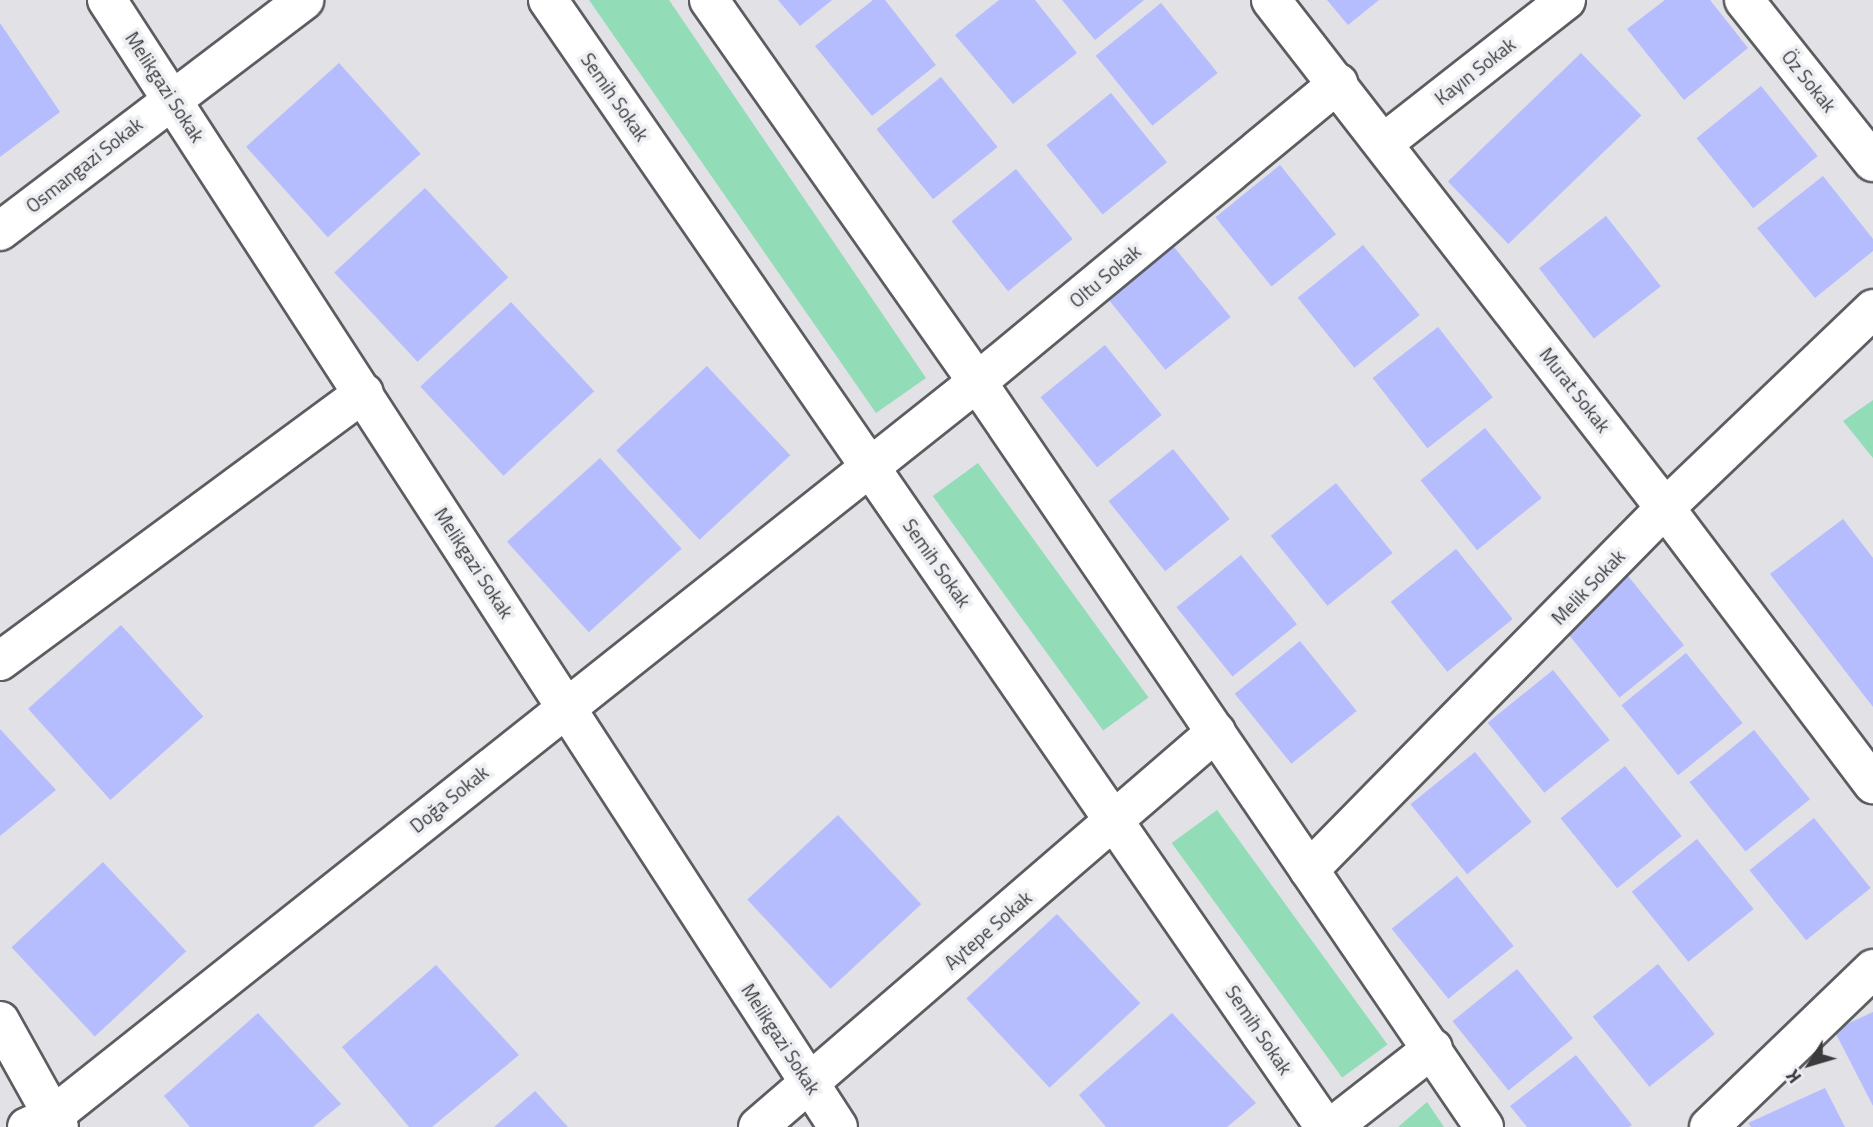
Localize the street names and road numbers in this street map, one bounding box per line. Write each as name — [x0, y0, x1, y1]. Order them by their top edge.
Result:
street label: Melikgazi Sokak — [121, 27, 209, 147]
street label: Kayın Sokak — [1430, 32, 1520, 110]
street label: Öz Sokak — [1777, 45, 1841, 117]
street label: Semih Sokak — [576, 49, 654, 145]
street label: Osmangazi Sokak — [21, 113, 147, 217]
street label: Oltu Sokak — [1065, 240, 1145, 312]
street label: Murat Sokak — [1535, 343, 1615, 437]
street label: Melikgazi Sokak — [430, 503, 518, 623]
street label: Semih Sokak — [898, 515, 976, 611]
street label: Melik Sokak — [1547, 545, 1629, 629]
street label: Doğa Sokak — [405, 761, 493, 837]
street label: Aytepe Sokak — [940, 886, 1036, 974]
street label: Melikgazi Sokak — [737, 979, 825, 1099]
street label: Semih Sokak — [1221, 981, 1297, 1079]

